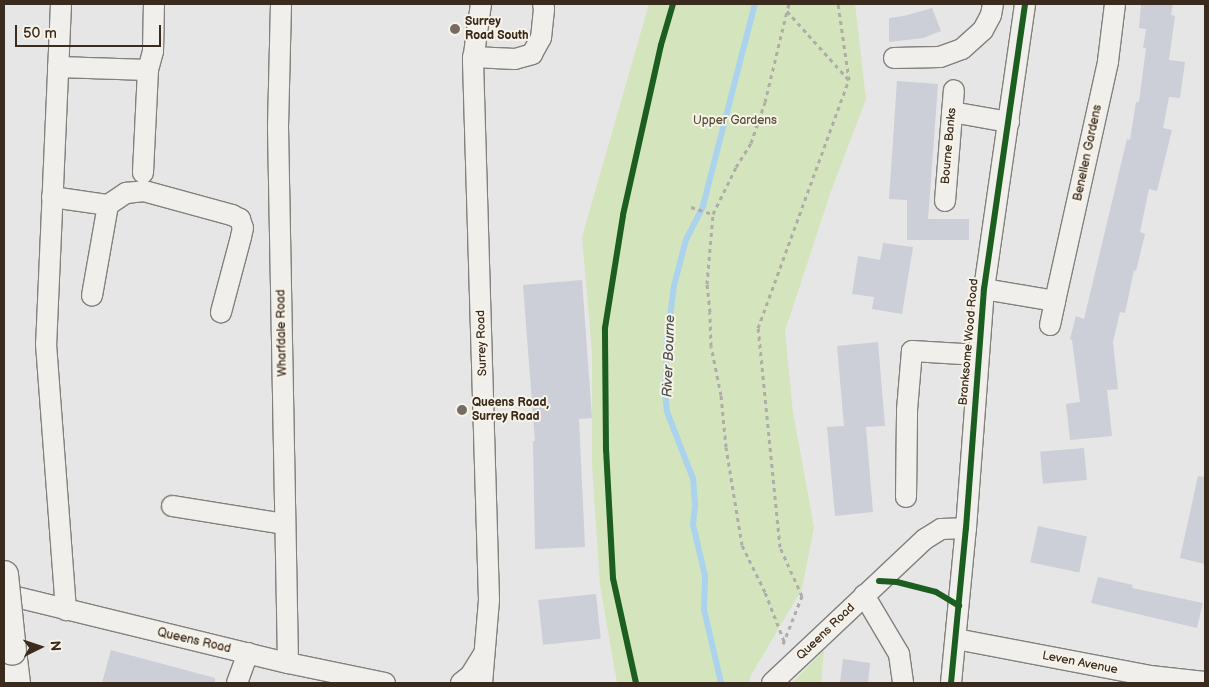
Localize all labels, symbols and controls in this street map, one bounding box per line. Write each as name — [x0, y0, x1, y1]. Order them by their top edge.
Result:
scale bar — [18, 15, 164, 47]
place label: Surrey Road South — [465, 15, 529, 43]
marker: Surrey Road South — [449, 23, 461, 35]
text: 50 m — [23, 24, 57, 43]
street label: Benellen Gardens — [1071, 103, 1105, 203]
street label: Bourne Banks — [938, 107, 960, 185]
park label: Upper Gardens — [693, 114, 777, 128]
street label: Branksome Wood Road — [956, 278, 982, 406]
street label: Wharfdale Road — [274, 289, 290, 377]
street label: Surrey Road — [474, 309, 490, 377]
water label: River Bourne — [659, 314, 679, 398]
place label: Queens Road, Surrey Road — [472, 396, 549, 424]
marker: Queens Road, Surrey Road — [456, 404, 468, 416]
street label: Queens Road — [794, 601, 858, 663]
north arrow — [15, 622, 65, 672]
street label: Queens Road — [156, 626, 232, 656]
text: N — [47, 640, 64, 652]
street label: Leven Avenue — [1041, 649, 1119, 677]

